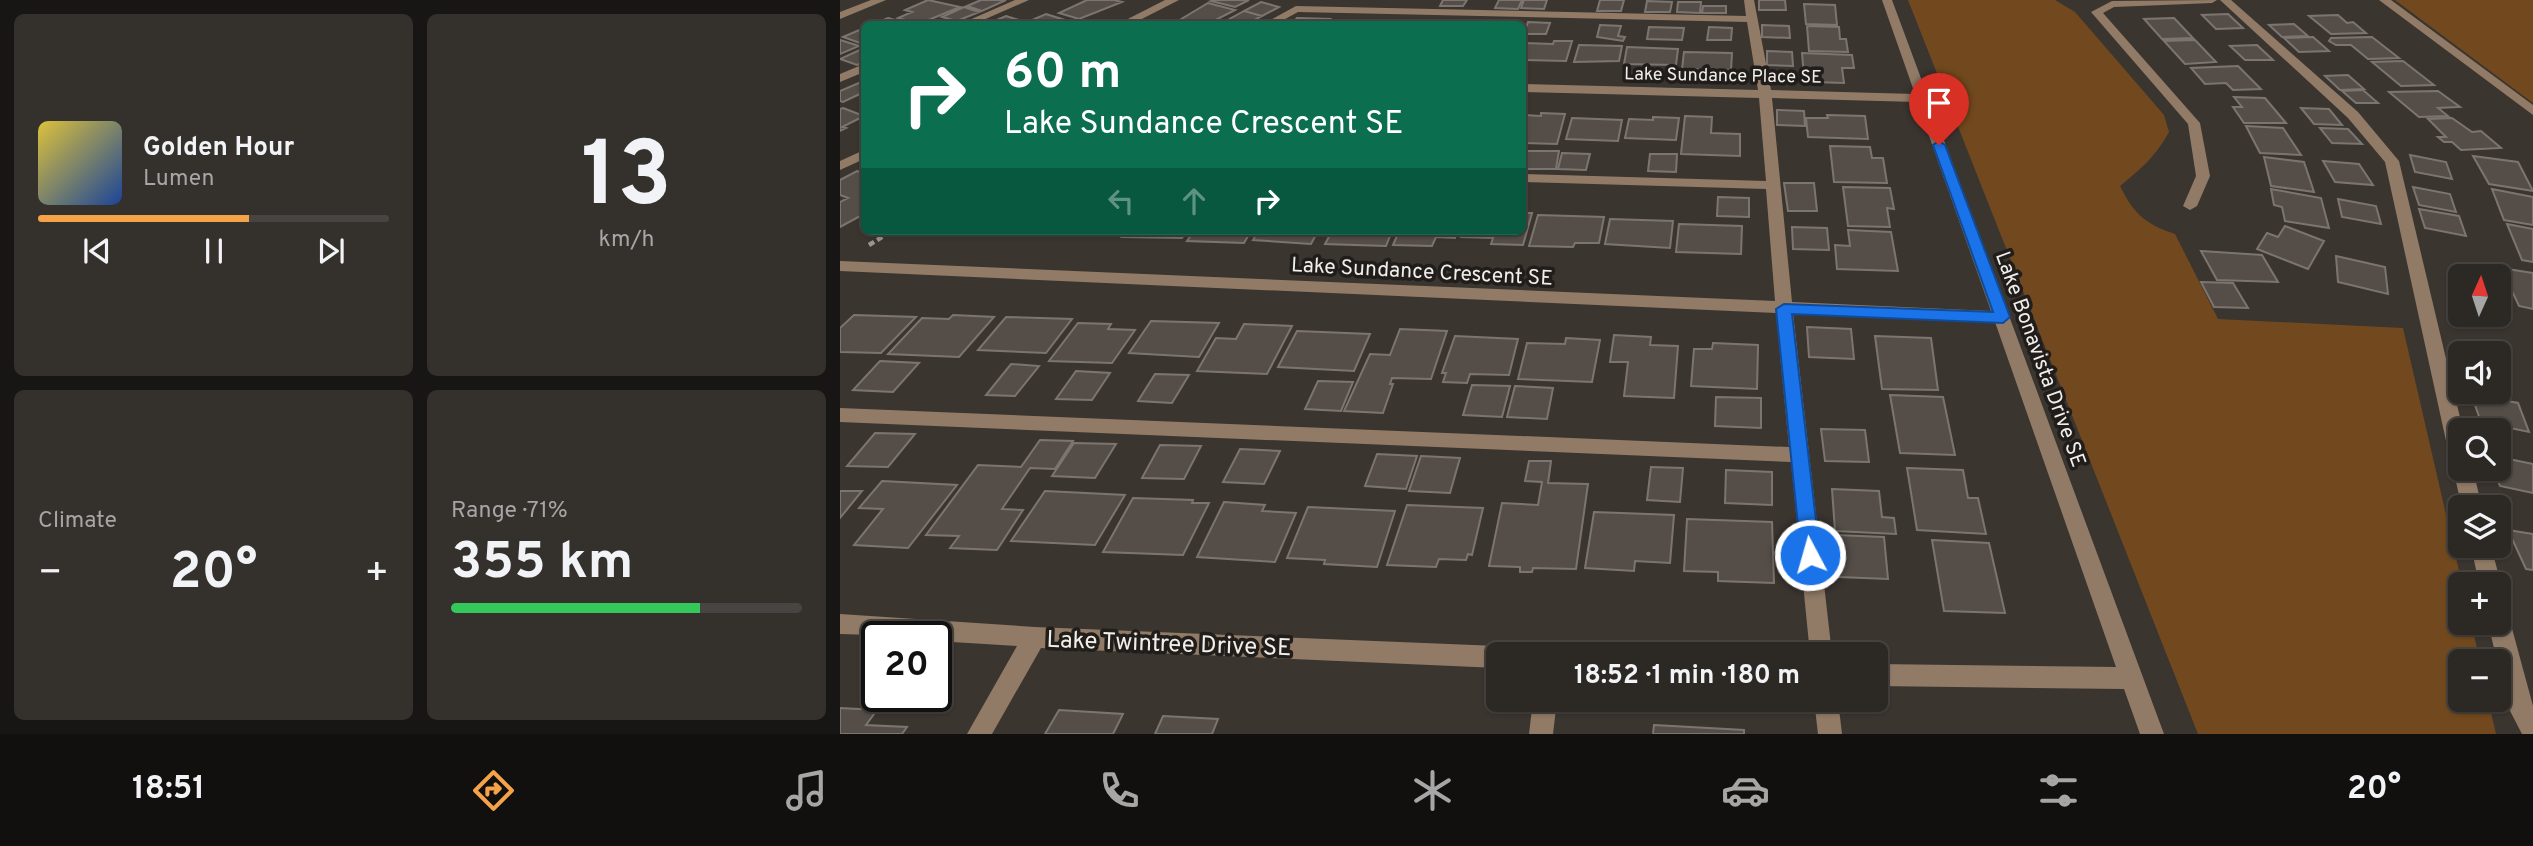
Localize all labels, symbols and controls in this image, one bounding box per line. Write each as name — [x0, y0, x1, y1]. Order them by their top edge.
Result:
text: 60 m — [1004, 44, 1122, 106]
icon: right — [889, 49, 980, 140]
street label: Lake Sundance Place SE — [1624, 63, 1822, 90]
pin — [1909, 73, 1969, 145]
icon: arrive — [1920, 84, 1958, 122]
text: Lake Sundance Crescent SE — [1004, 105, 1403, 145]
text: 13 — [581, 123, 672, 238]
text: Golden Hour — [143, 132, 294, 165]
text: Lumen — [143, 165, 214, 194]
icon: left — [1102, 182, 1140, 220]
icon: ahead — [1175, 182, 1213, 220]
icon: right — [1248, 182, 1286, 220]
text: km/h — [599, 226, 654, 255]
icon: previous — [78, 232, 116, 270]
icon: pause — [195, 232, 233, 270]
icon: next — [312, 232, 350, 270]
street label: Lake Bonavista Drive SE — [1988, 248, 2091, 471]
street label: Lake Sundance Crescent SE — [1290, 252, 1553, 293]
north arrow — [2448, 264, 2511, 327]
map controls — [2448, 264, 2511, 712]
button: sound — [2448, 341, 2511, 404]
button: search — [2448, 418, 2511, 481]
button: layers — [2448, 495, 2511, 558]
text: Range · 71% — [451, 497, 568, 526]
text: Climate — [38, 507, 117, 536]
position arrow — [1773, 518, 1847, 592]
text: 355 km — [451, 531, 633, 597]
text: 20° — [170, 541, 257, 607]
text: − — [38, 550, 63, 599]
text: + — [364, 550, 389, 599]
button: + — [2448, 572, 2511, 635]
speed limit sign: 20 — [861, 621, 952, 712]
street label: Lake Twintree Drive SE — [1046, 626, 1292, 664]
button: − — [2448, 649, 2511, 712]
text: 18:52 · 1 min · 180 m — [1574, 660, 1800, 693]
icon: directions — [469, 766, 518, 815]
icon: music — [782, 766, 831, 815]
icon: phone — [1095, 766, 1144, 815]
icon: climate — [1408, 766, 1457, 815]
icon: car — [1721, 766, 1770, 815]
icon: filters — [2034, 766, 2083, 815]
text: 18:51 — [132, 770, 205, 810]
text: 20° — [2347, 770, 2401, 810]

